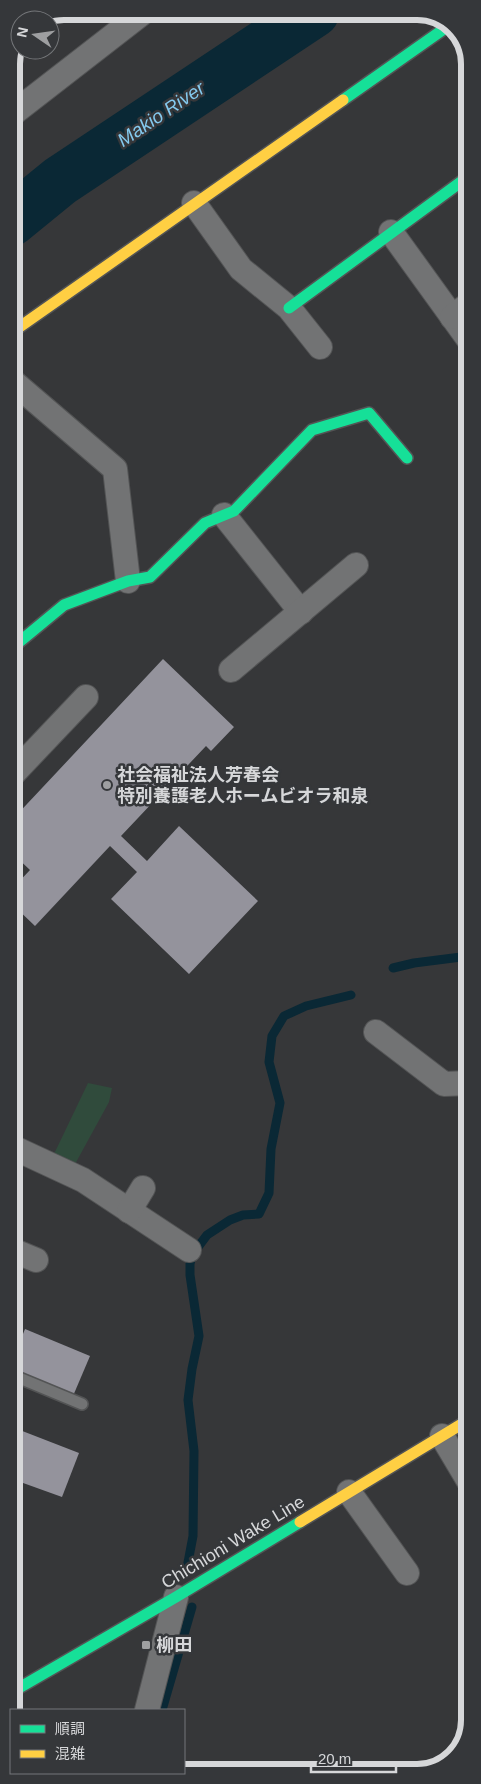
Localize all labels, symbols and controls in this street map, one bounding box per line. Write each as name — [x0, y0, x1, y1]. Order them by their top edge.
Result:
north arrow — [10, 10, 60, 60]
text: N — [13, 25, 31, 39]
water label: Makio River — [114, 77, 209, 151]
place label: 社会福祉法人芳春会 特別養護老人ホームビオラ和泉 — [117, 765, 368, 806]
marker: 社会福祉法人芳春会 特別養護老人ホームビオラ和泉 — [101, 779, 113, 791]
street label: Chichioni Wake Line — [158, 1491, 308, 1593]
place label: 柳田 — [156, 1635, 192, 1655]
marker: 柳田 — [140, 1639, 152, 1651]
legend — [10, 1709, 185, 1774]
text: 順調 — [55, 1720, 85, 1737]
scale bar — [311, 1742, 396, 1774]
text: 混雑 — [55, 1745, 85, 1762]
text: 20 m — [318, 1750, 351, 1767]

